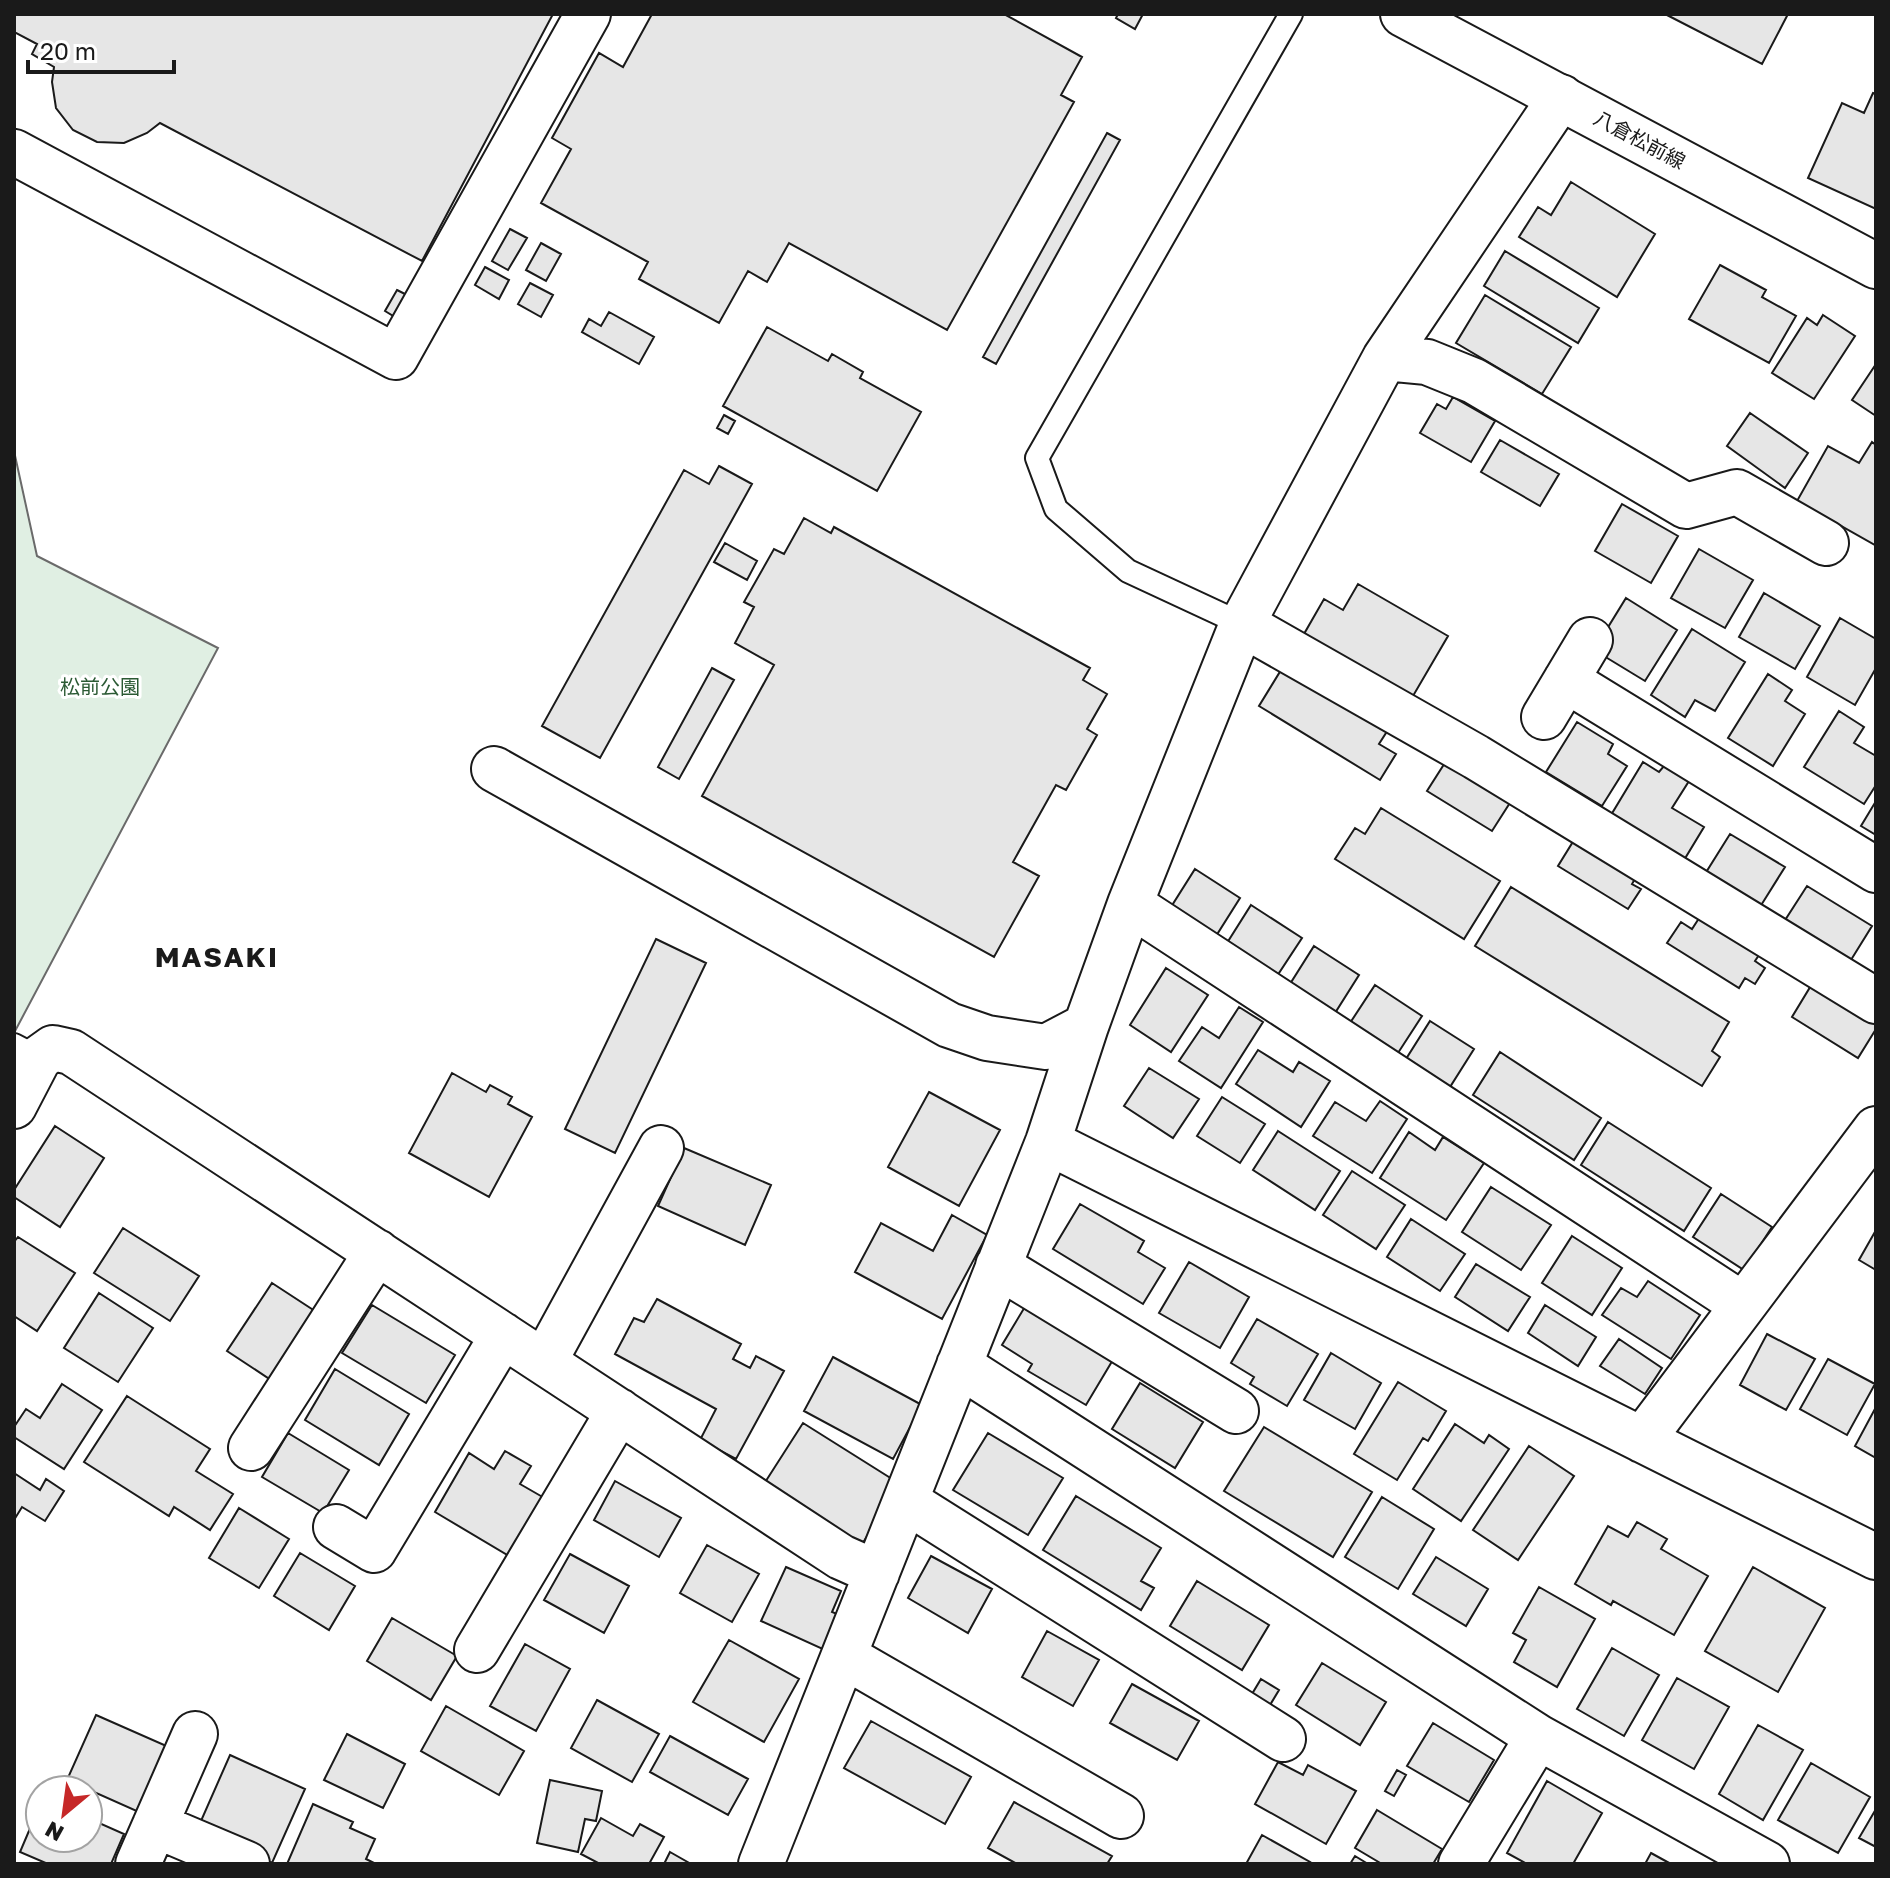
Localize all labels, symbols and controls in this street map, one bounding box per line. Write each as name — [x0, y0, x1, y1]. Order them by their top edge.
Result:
scale bar — [28, 24, 174, 74]
text: 20 m — [40, 36, 96, 65]
street label: 八倉松前線 — [1590, 105, 1690, 173]
park label: 松前公園 — [60, 674, 140, 698]
district label: MASAKI — [155, 940, 279, 973]
north arrow — [24, 1774, 104, 1854]
text: N — [40, 1816, 68, 1848]

